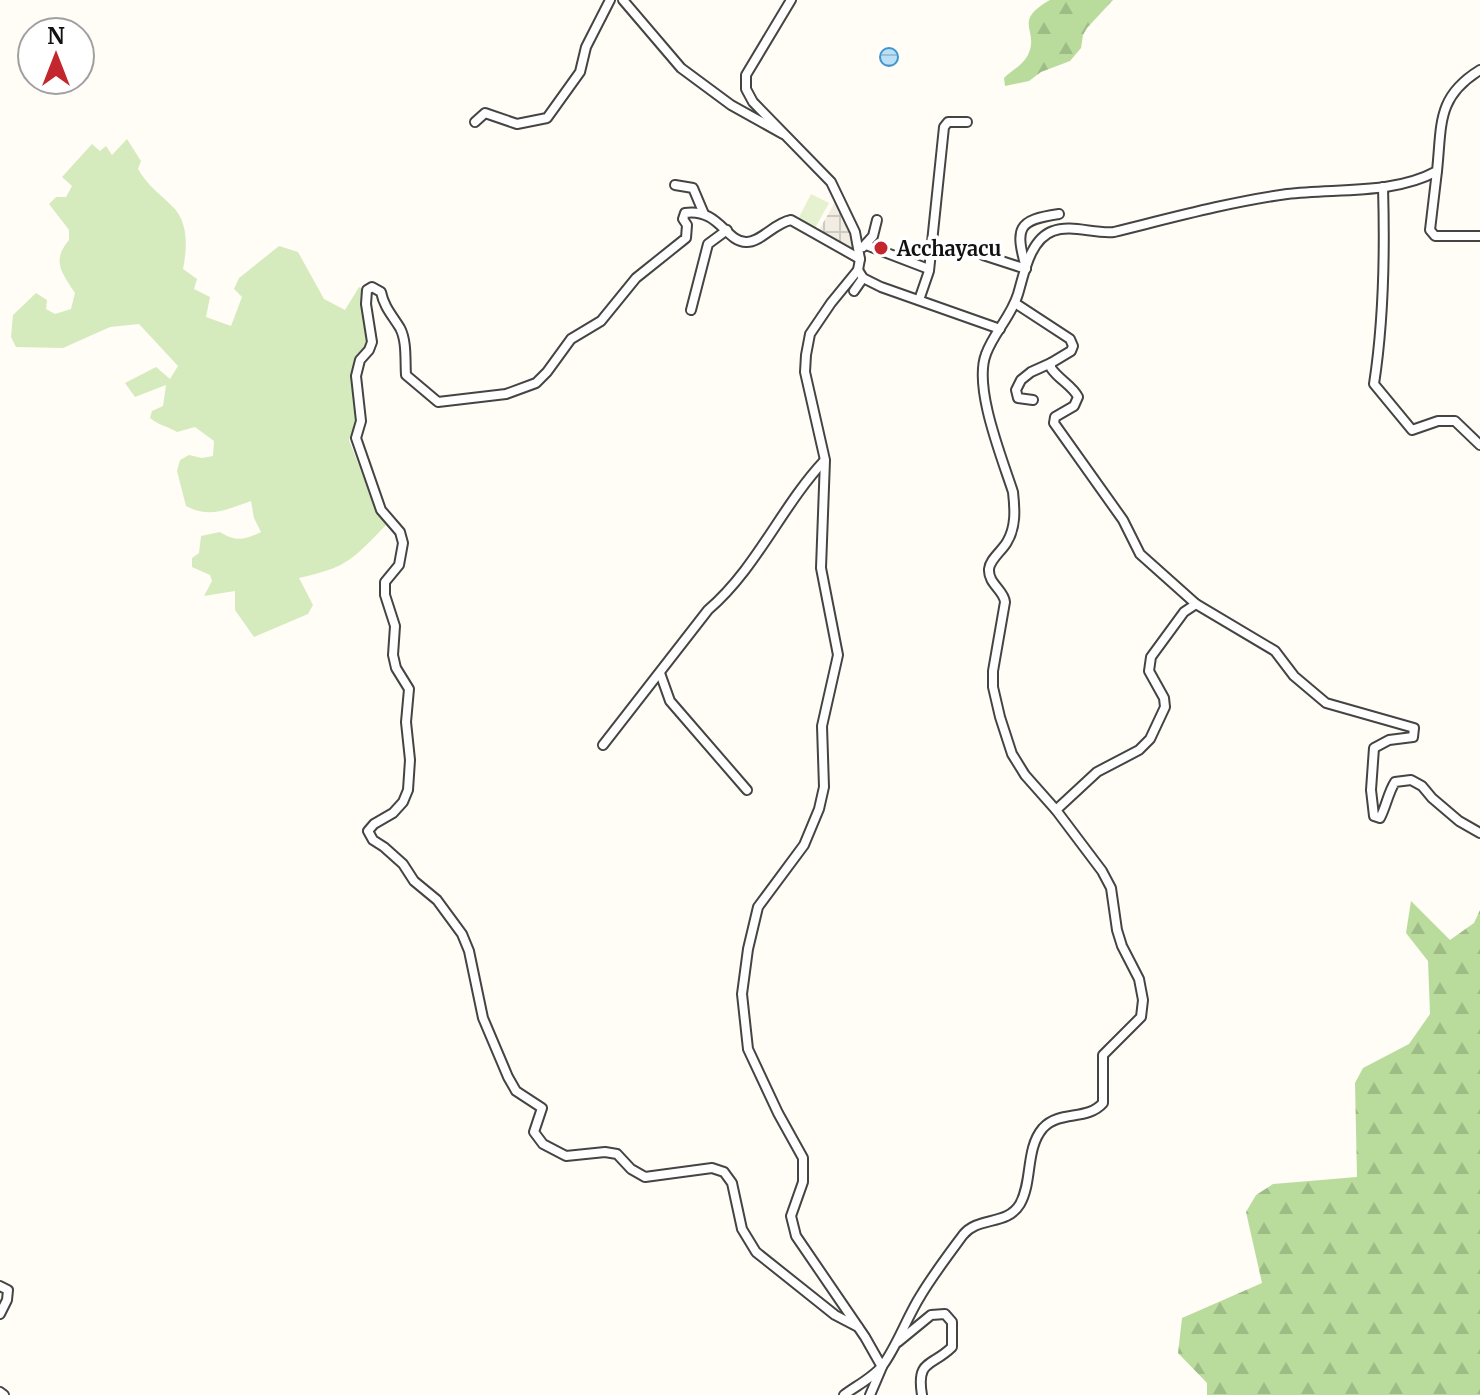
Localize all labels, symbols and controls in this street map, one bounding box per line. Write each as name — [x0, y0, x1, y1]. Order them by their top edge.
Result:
north arrow — [16, 16, 96, 96]
text: N — [47, 22, 65, 50]
place label: Acchayacu — [896, 236, 1002, 261]
marker: Acchayacu — [872, 239, 890, 257]

